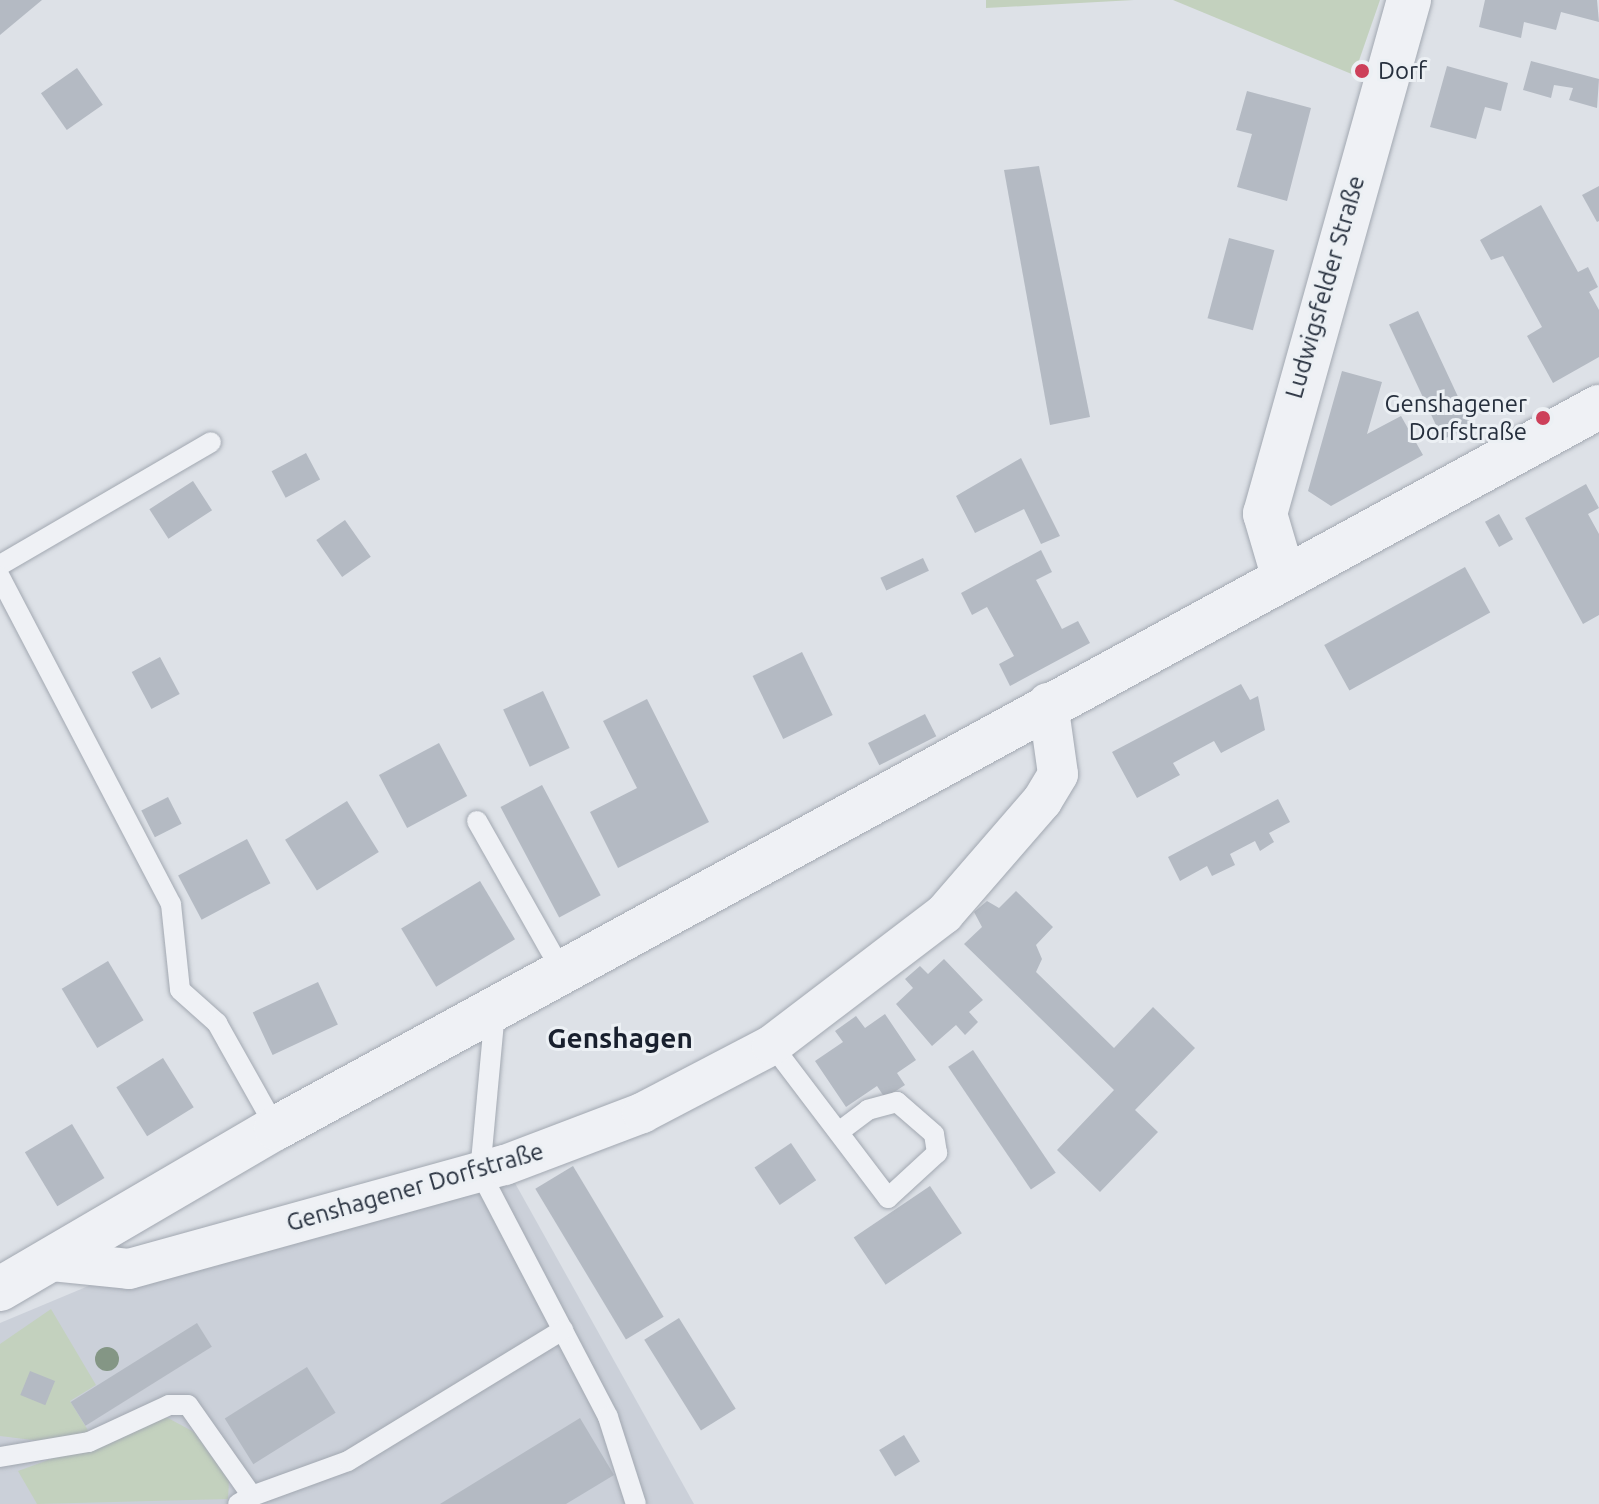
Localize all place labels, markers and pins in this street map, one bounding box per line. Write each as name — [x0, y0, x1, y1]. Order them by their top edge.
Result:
place label: Dorf — [1378, 57, 1427, 85]
marker: Dorf — [1353, 62, 1371, 80]
place label: Genshagener Dorfstraße — [1385, 390, 1527, 446]
marker: Genshagener Dorfstraße — [1534, 409, 1552, 427]

